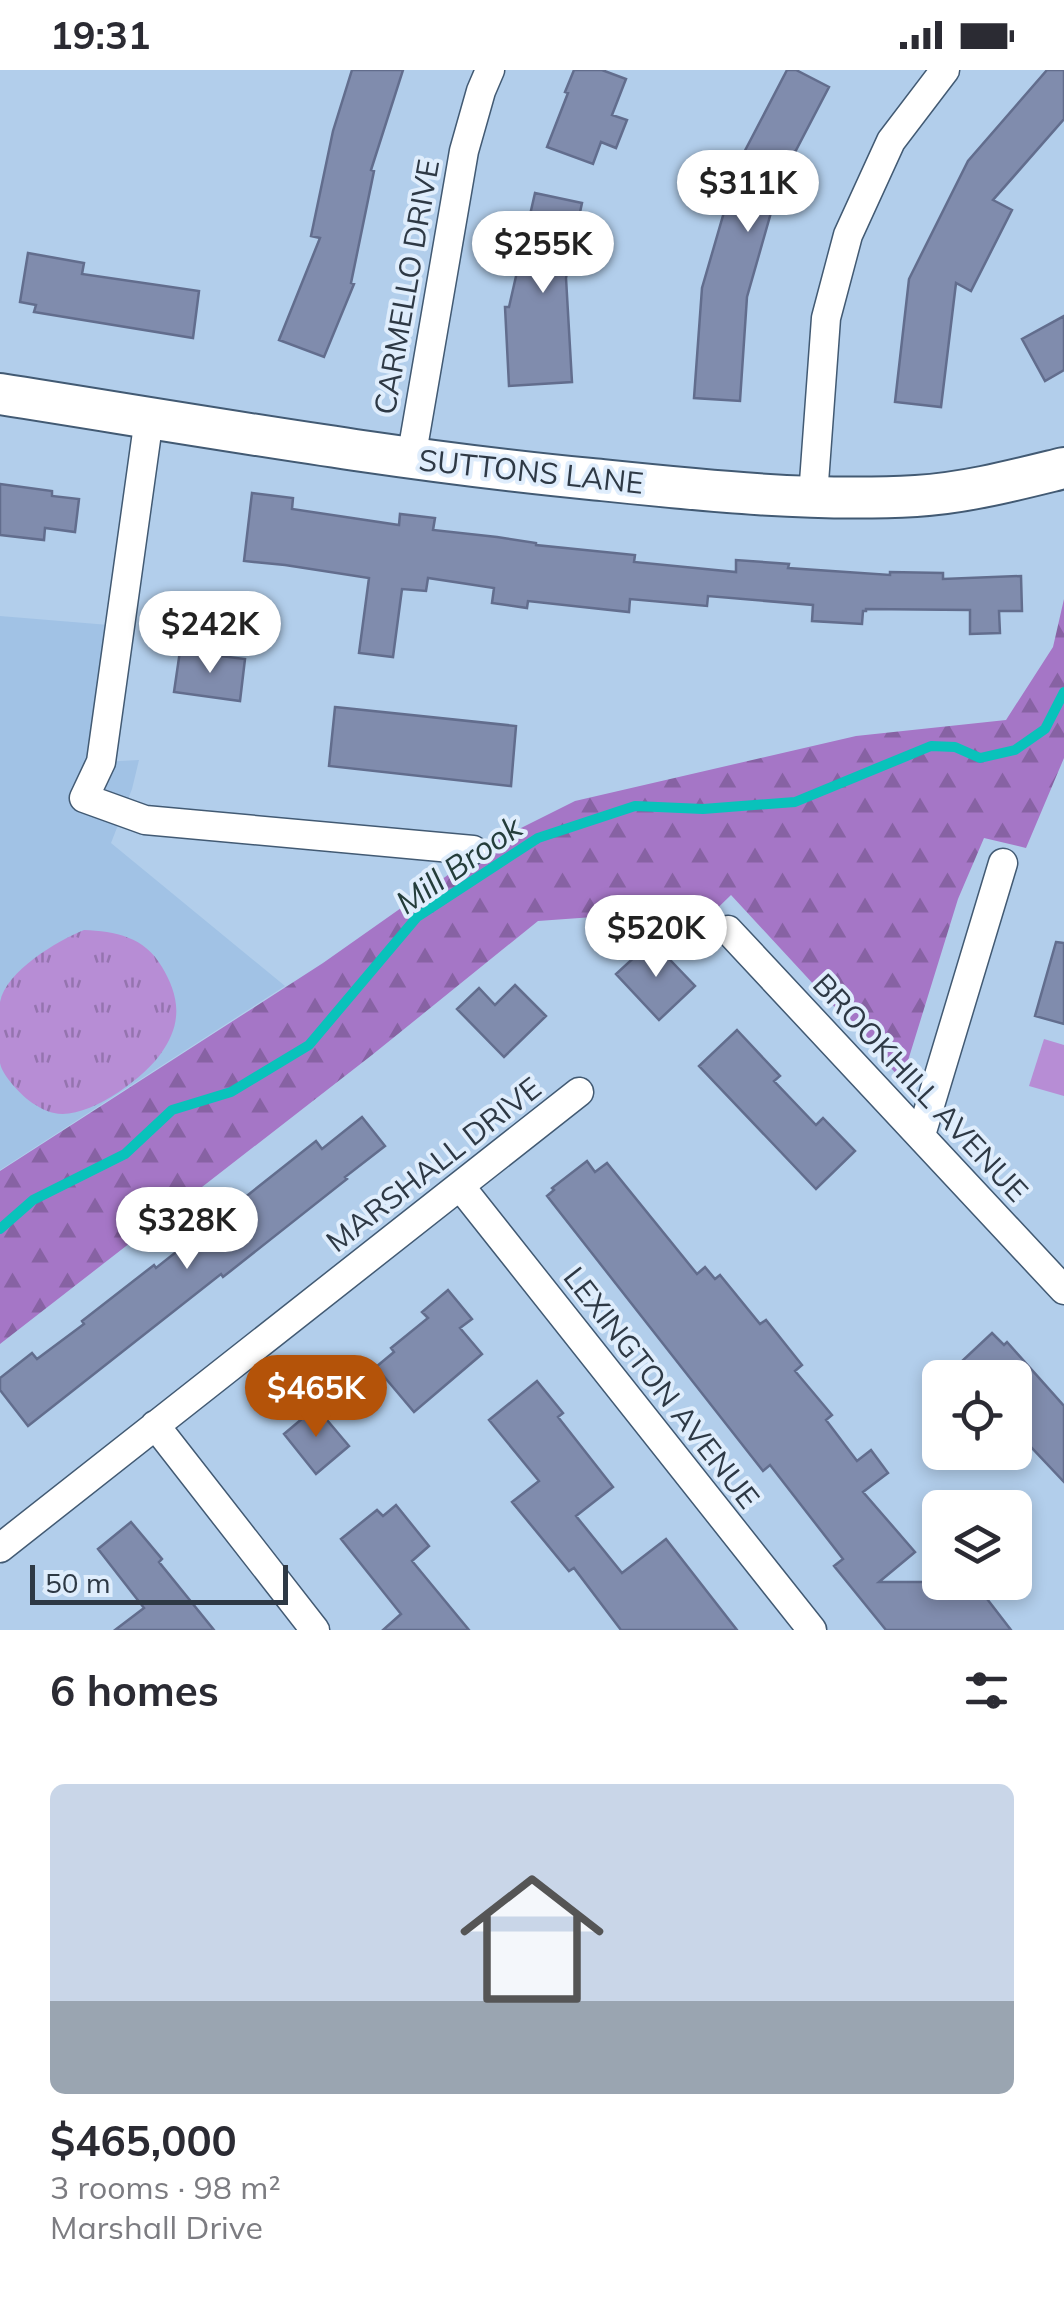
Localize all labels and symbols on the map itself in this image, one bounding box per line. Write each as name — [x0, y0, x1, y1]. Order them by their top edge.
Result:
pin: $311K — [678, 150, 818, 235]
street label: CARMELLO DRIVE — [365, 156, 447, 417]
pin: $255K — [473, 211, 613, 296]
street label: SUTTONS LANE — [417, 440, 645, 502]
pin: $242K — [140, 591, 280, 676]
water label: Mill Brook — [388, 805, 530, 922]
pin: $520K — [586, 895, 726, 980]
street label: BROOKHILL AVENUE — [805, 965, 1036, 1209]
street label: MARSHALL DRIVE — [318, 1068, 548, 1260]
pin: $328K — [117, 1187, 257, 1272]
street label: LEXINGTON AVENUE — [556, 1259, 768, 1516]
pin: $465K — [246, 1355, 386, 1440]
scale bar — [30, 1560, 288, 1604]

